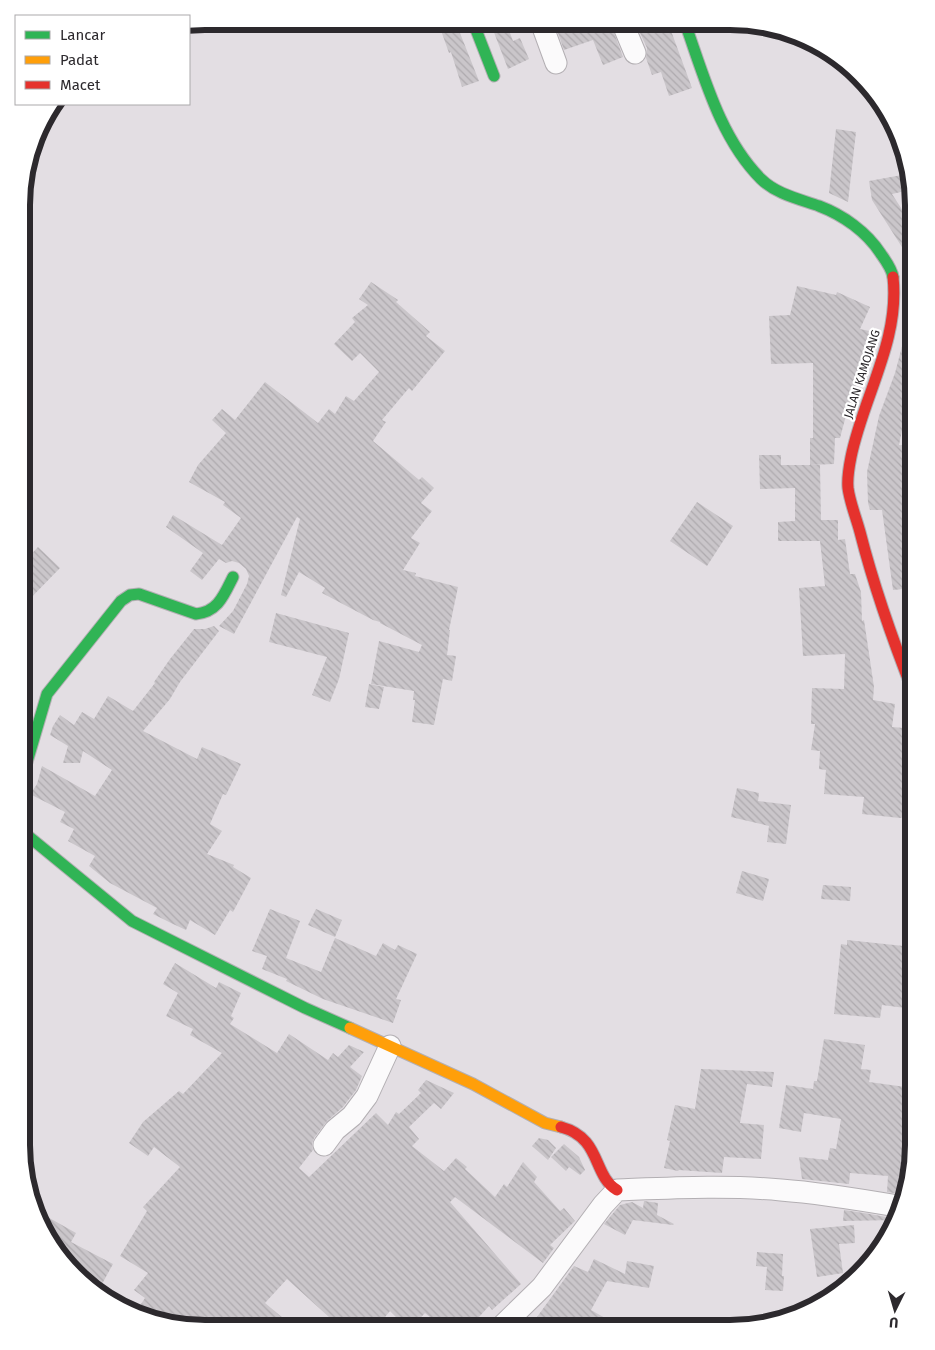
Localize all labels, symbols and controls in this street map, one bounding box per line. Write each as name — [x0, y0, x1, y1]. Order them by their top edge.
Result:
legend — [15, 15, 190, 105]
text: Lancar — [60, 26, 105, 44]
text: Padat — [60, 51, 99, 69]
text: Macet — [60, 76, 101, 94]
street label: JALAN KAMOJANG — [841, 328, 883, 420]
north arrow — [870, 1285, 920, 1335]
text: U — [889, 1314, 899, 1331]

